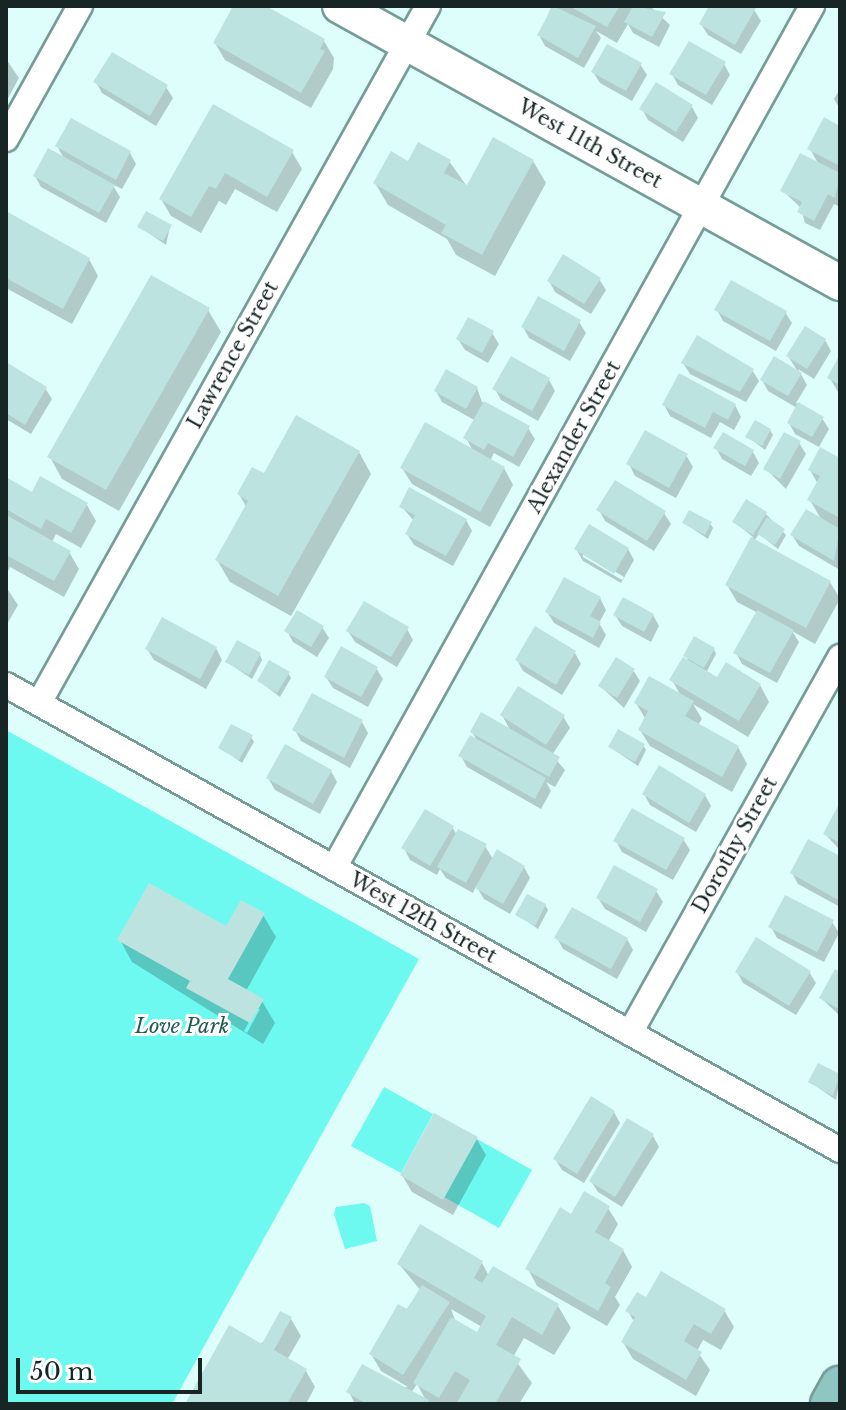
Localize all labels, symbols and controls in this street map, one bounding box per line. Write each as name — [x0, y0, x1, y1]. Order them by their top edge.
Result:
street label: West 11th Street — [514, 95, 666, 193]
street label: Lawrence Street — [183, 277, 283, 433]
street label: Alexander Street — [522, 357, 626, 517]
street label: Dorothy Street — [687, 772, 783, 918]
street label: West 12th Street — [345, 868, 501, 968]
park label: Love Park — [135, 1014, 229, 1038]
scale bar — [20, 1342, 206, 1392]
text: 50 m — [30, 1357, 93, 1386]

